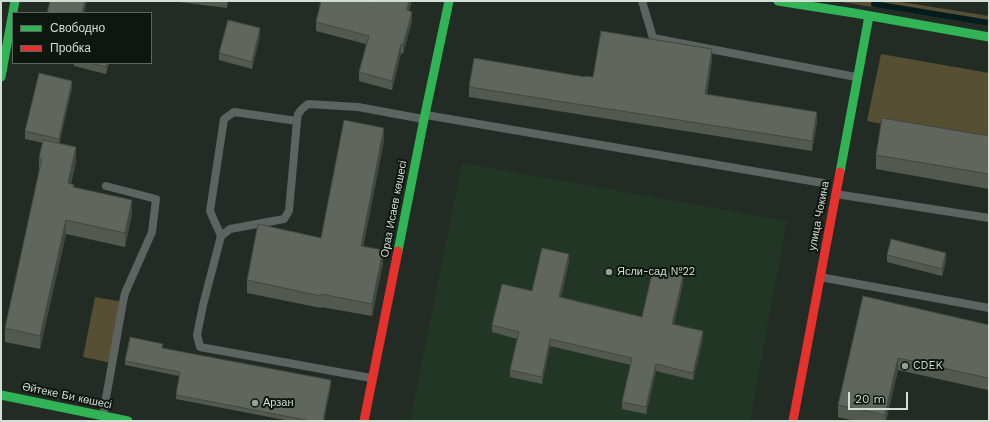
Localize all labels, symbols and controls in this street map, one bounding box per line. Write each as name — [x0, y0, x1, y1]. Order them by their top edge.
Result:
legend — [12, 12, 152, 64]
text: Свободно — [50, 21, 105, 35]
text: Пробка — [50, 41, 91, 55]
street label: Ораз Исаев көшесі — [378, 159, 410, 259]
street label: улица Чокина — [806, 180, 832, 252]
place label: Ясли-сад №22 — [617, 265, 695, 279]
marker: Ясли-сад №22 — [604, 267, 614, 277]
place label: CDEK — [913, 359, 943, 373]
marker: CDEK — [900, 361, 910, 371]
street label: Әйтеке Би көшесі — [21, 380, 113, 412]
scale bar — [850, 384, 910, 410]
text: 20 m — [855, 392, 885, 406]
place label: Арзан — [263, 396, 294, 410]
marker: Арзан — [250, 398, 260, 408]

